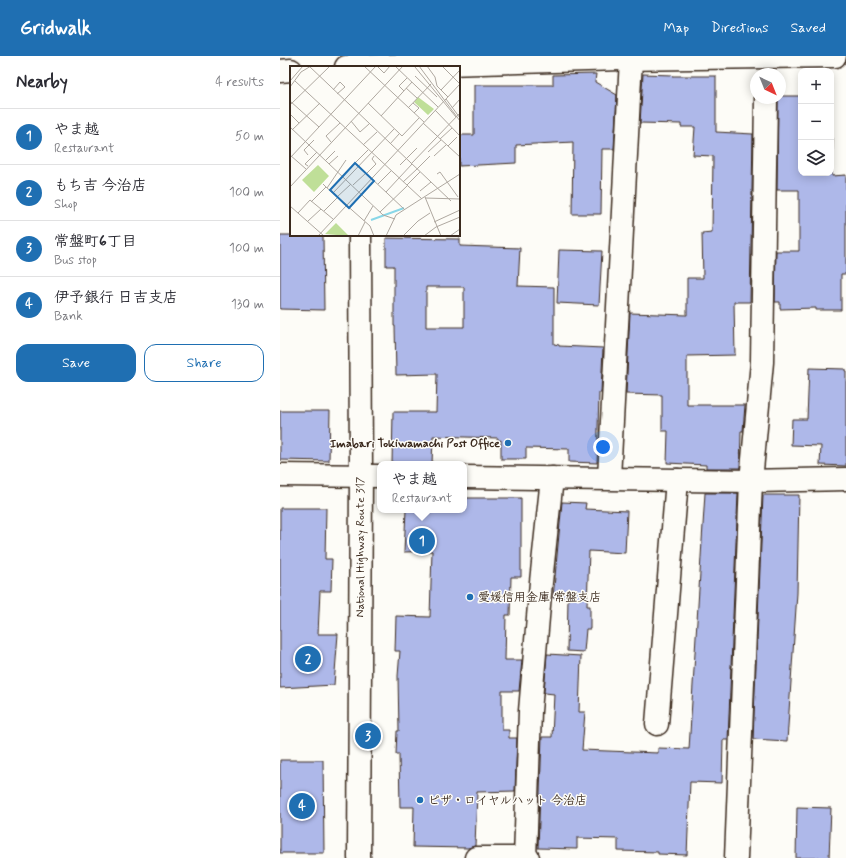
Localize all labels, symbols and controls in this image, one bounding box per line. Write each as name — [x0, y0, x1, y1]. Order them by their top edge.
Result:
text: Gridwalk — [20, 16, 91, 41]
text: Map — [663, 19, 689, 37]
text: Directions — [711, 19, 769, 37]
text: Saved — [791, 19, 826, 37]
inset map — [290, 66, 460, 236]
north arrow — [750, 68, 786, 104]
map controls — [798, 68, 834, 176]
button: + — [798, 68, 834, 104]
text: Nearby — [16, 71, 68, 93]
text: 4 results — [215, 74, 264, 91]
button: − — [798, 104, 834, 140]
text: やま越 — [54, 120, 99, 140]
text: 1 — [26, 128, 32, 145]
text: 50 m — [235, 128, 264, 145]
text: Restaurant — [54, 140, 114, 157]
button: layers — [798, 140, 834, 176]
text: もち吉 今治店 — [54, 176, 147, 196]
text: 2 — [26, 184, 32, 201]
text: 100 m — [229, 184, 264, 201]
text: Shop — [54, 196, 78, 213]
text: 常盤町6丁目 — [54, 232, 137, 252]
text: 3 — [26, 240, 32, 257]
text: 100 m — [229, 240, 264, 257]
text: Bus stop — [54, 252, 97, 269]
text: 伊予銀行 日吉支店 — [54, 288, 178, 308]
text: 4 — [25, 296, 33, 313]
text: 130 m — [231, 296, 264, 313]
text: Bank — [54, 308, 83, 325]
button: Save — [16, 344, 136, 382]
button: Share — [144, 344, 264, 382]
place label: Imabari Tokiwamachi Post Office — [330, 436, 500, 452]
your location — [593, 437, 613, 457]
marker: Imabari Tokiwamachi Post Office — [503, 438, 513, 448]
popup — [377, 461, 467, 513]
text: やま越 — [392, 470, 437, 490]
street label: National Highway Route 317 — [353, 476, 369, 618]
text: Restaurant — [392, 490, 452, 507]
pin: 1 — [409, 526, 435, 556]
place label: 愛媛信用金庫 常盤支店 — [478, 590, 601, 606]
marker: 愛媛信用金庫 常盤支店 — [465, 592, 475, 602]
pin: 2 — [295, 644, 321, 674]
pin: 3 — [355, 721, 381, 751]
pin: 4 — [289, 791, 315, 821]
place label: ピザ・ロイヤルハット 今治店 — [428, 793, 587, 809]
marker: ピザ・ロイヤルハット 今治店 — [415, 795, 425, 805]

